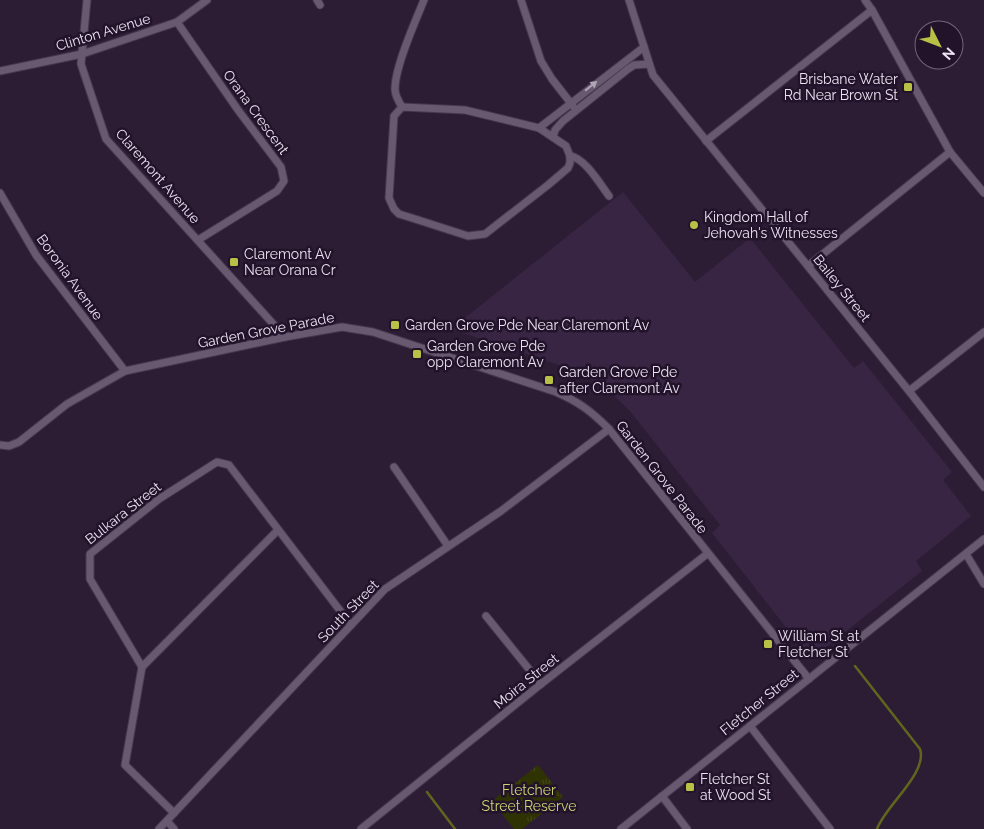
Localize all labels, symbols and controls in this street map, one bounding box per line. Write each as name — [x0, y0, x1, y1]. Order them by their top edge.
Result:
street label: Clinton Avenue — [54, 10, 152, 54]
north arrow — [914, 20, 964, 70]
text: N — [939, 44, 958, 63]
street label: Orana Crescent — [220, 67, 292, 157]
place label: Brisbane Water Rd Near Brown St — [784, 71, 898, 103]
one-way arrow — [584, 81, 597, 92]
marker: Brisbane Water Rd Near Brown St — [902, 81, 914, 93]
street label: Claremont Avenue — [113, 125, 203, 227]
place label: Kingdom Hall of Jehovah's Witnesses — [704, 209, 838, 241]
marker: Kingdom Hall of Jehovah's Witnesses — [688, 219, 700, 231]
street label: Boronia Avenue — [34, 231, 106, 323]
place label: Claremont Av Near Orana Cr — [244, 246, 336, 278]
street label: Bailey Street — [810, 251, 874, 325]
marker: Claremont Av Near Orana Cr — [228, 256, 240, 268]
street label: Garden Grove Parade — [196, 309, 336, 351]
place label: Garden Grove Pde Near Claremont Av — [405, 317, 650, 333]
marker: Garden Grove Pde Near Claremont Av — [389, 319, 401, 331]
place label: Garden Grove Pde opp Claremont Av — [427, 338, 545, 370]
marker: Garden Grove Pde opp Claremont Av — [411, 348, 423, 360]
place label: Garden Grove Pde after Claremont Av — [559, 364, 680, 396]
marker: Garden Grove Pde after Claremont Av — [543, 374, 555, 386]
street label: Garden Grove Parade — [613, 417, 711, 537]
street label: Bulkara Street — [82, 478, 164, 547]
street label: South Street — [314, 576, 382, 645]
place label: William St at Fletcher St — [778, 628, 860, 660]
marker: William St at Fletcher St — [762, 638, 774, 650]
street label: Moira Street — [490, 650, 562, 712]
street label: Fletcher Street — [717, 665, 802, 738]
place label: Fletcher St at Wood St — [700, 771, 771, 803]
marker: Fletcher St at Wood St — [684, 781, 696, 793]
park label: Fletcher Street Reserve — [482, 782, 576, 814]

